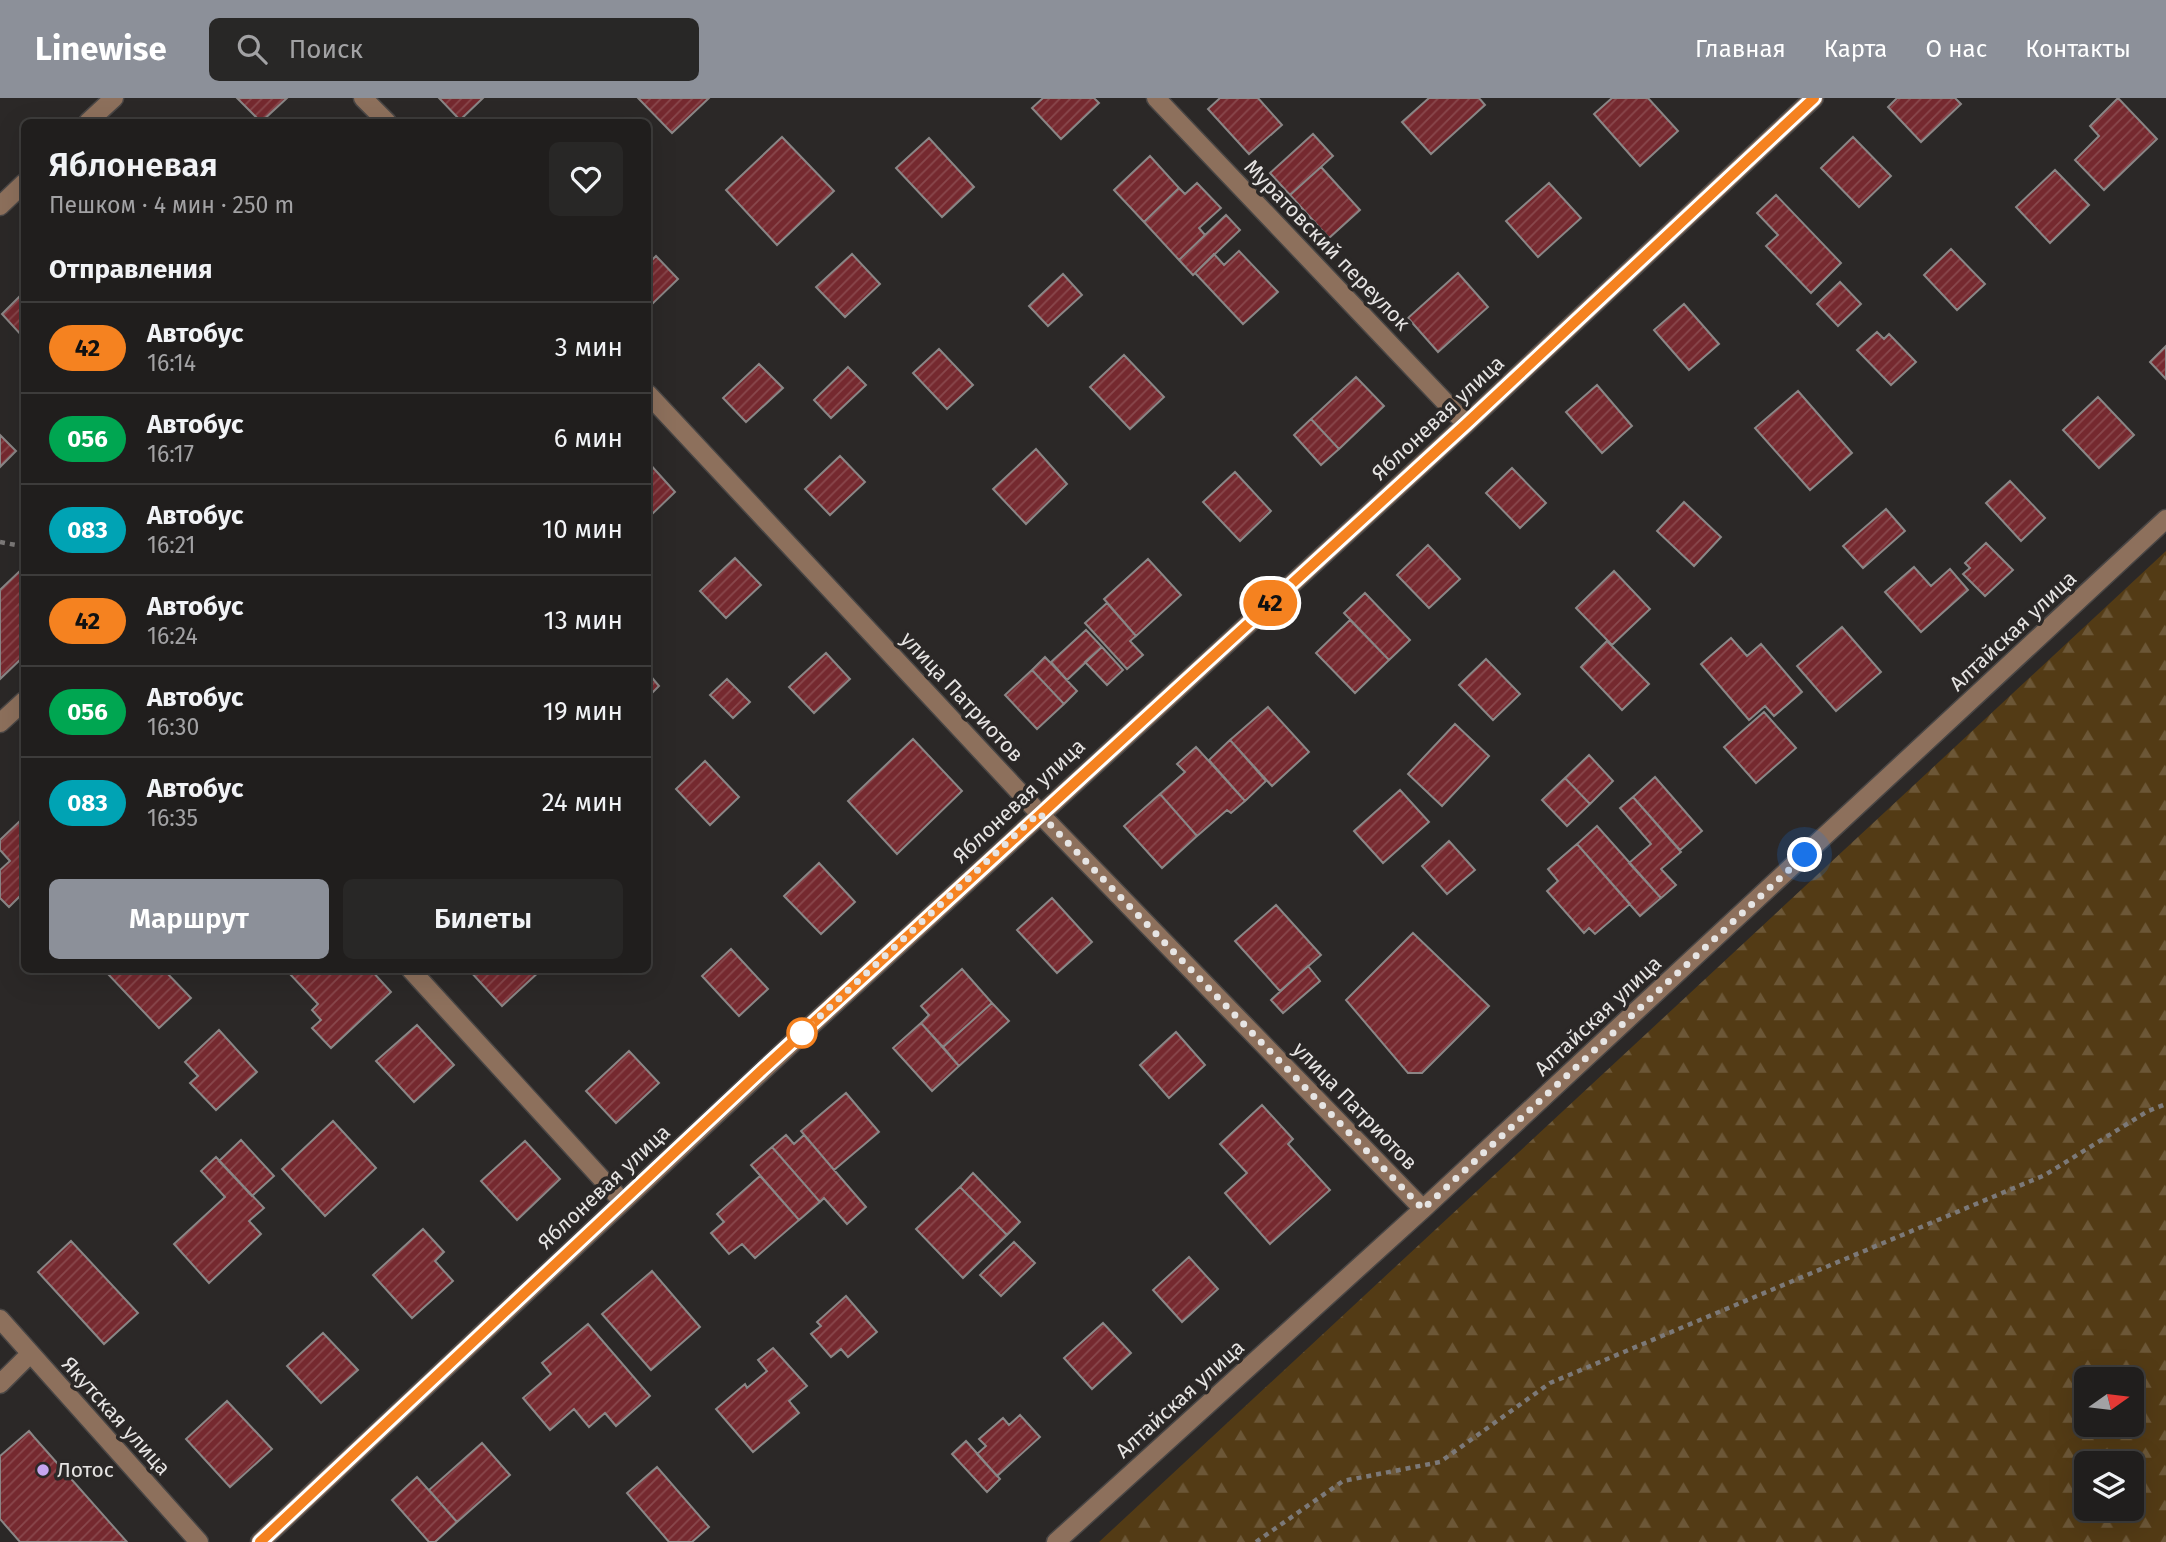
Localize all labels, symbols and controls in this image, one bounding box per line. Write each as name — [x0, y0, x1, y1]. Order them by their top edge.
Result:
search box — [209, 18, 699, 81]
text: Linewise — [35, 29, 167, 69]
icon: search — [233, 30, 271, 68]
text: Поиск — [289, 34, 363, 65]
text: Главная — [1695, 35, 1786, 63]
text: Карта — [1824, 35, 1887, 63]
text: О нас — [1925, 35, 1987, 63]
text: Контакты — [2025, 35, 2131, 63]
button: heart — [549, 142, 623, 216]
text: Яблоневая — [49, 145, 218, 185]
street label: Муратовский переулок — [1239, 154, 1415, 336]
text: Пешком · 4 мин · 250 m — [49, 191, 294, 219]
text: Отправления — [49, 254, 212, 285]
text: Автобус — [147, 318, 244, 349]
text: 3 мин — [555, 332, 623, 363]
text: 42 — [75, 334, 100, 362]
text: 16:14 — [147, 349, 196, 377]
street label: Яблоневая улица — [1366, 350, 1510, 486]
text: Автобус — [147, 409, 244, 440]
text: 6 мин — [554, 423, 623, 454]
text: 056 — [67, 425, 108, 453]
text: 16:17 — [147, 440, 194, 468]
text: Автобус — [147, 500, 244, 531]
text: 10 мин — [542, 514, 623, 545]
text: 083 — [67, 516, 108, 544]
text: 16:21 — [147, 531, 196, 559]
street label: Алтайская улица — [1944, 565, 2082, 697]
line badge: 42 — [1238, 580, 1302, 626]
text: 42 — [1257, 589, 1283, 617]
text: Автобус — [147, 591, 244, 622]
text: 13 мин — [543, 605, 623, 636]
text: 42 — [75, 607, 100, 635]
text: 16:24 — [147, 622, 198, 650]
street label: улица Патриотов — [895, 626, 1029, 768]
text: Автобус — [147, 682, 244, 713]
text: 19 мин — [543, 696, 623, 727]
text: 056 — [67, 698, 108, 726]
text: 16:30 — [147, 713, 199, 741]
street label: Яблоневая улица — [947, 733, 1091, 869]
text: Автобус — [147, 773, 244, 804]
text: 24 мин — [542, 787, 623, 818]
text: 083 — [67, 789, 108, 817]
text: 16:35 — [147, 804, 198, 832]
your location — [1787, 837, 1822, 872]
button: Маршрут — [49, 879, 329, 959]
button: Билеты — [343, 879, 623, 959]
street label: Алтайская улица — [1529, 950, 1667, 1082]
unlabelled marker — [787, 1018, 817, 1048]
street label: улица Патриотов — [1287, 1036, 1423, 1176]
street label: Яблоневая улица — [532, 1119, 676, 1255]
street label: Алтайская улица — [1110, 1334, 1250, 1464]
street label: Якутская улица — [56, 1351, 176, 1481]
north arrow — [2074, 1367, 2144, 1437]
map controls — [2074, 1367, 2144, 1521]
button: layers — [2074, 1451, 2144, 1521]
place label: Лотос — [57, 1457, 114, 1483]
marker: Лотос — [35, 1462, 51, 1478]

